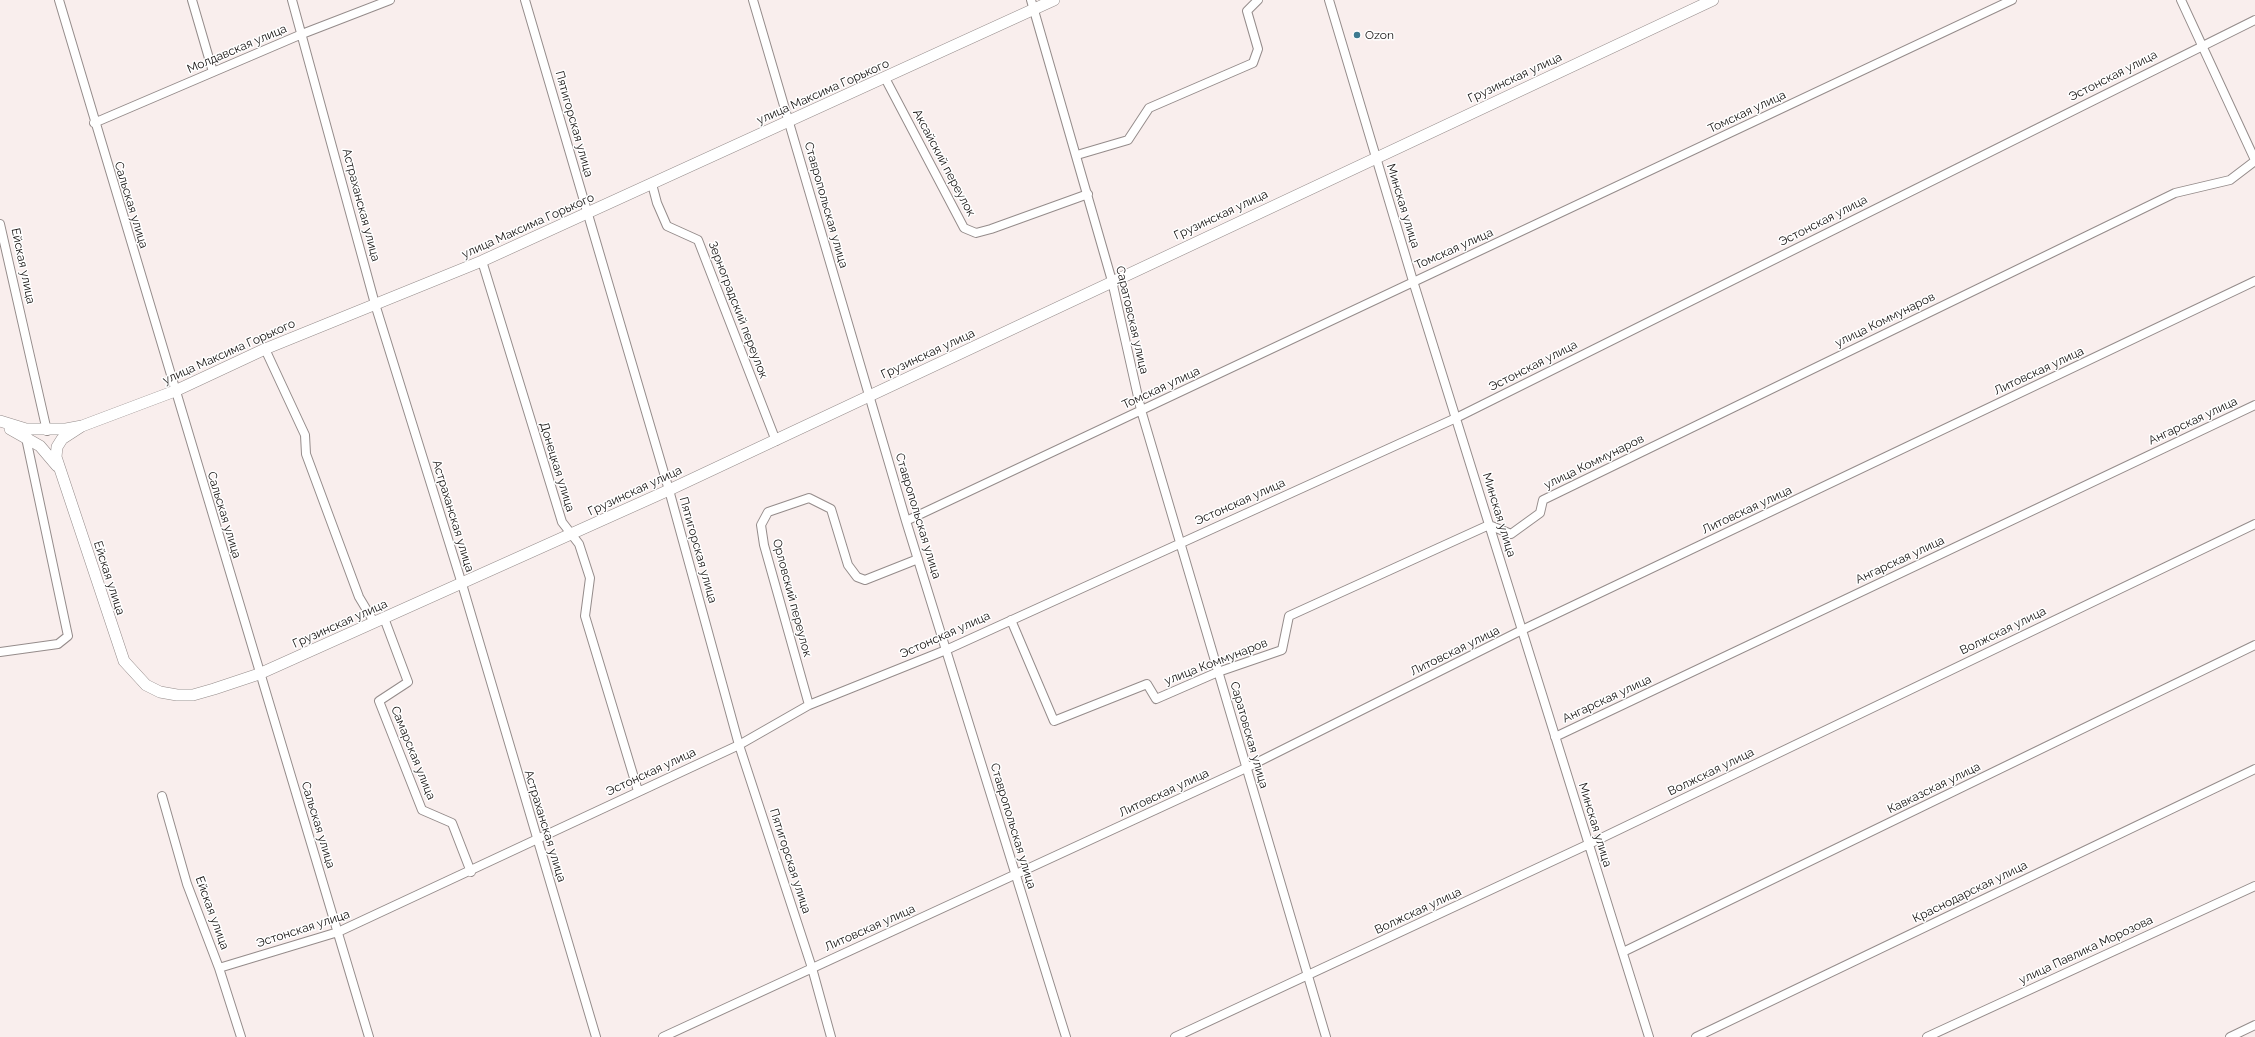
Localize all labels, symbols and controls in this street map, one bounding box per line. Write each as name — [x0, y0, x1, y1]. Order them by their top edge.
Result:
street label: Молдавская улица — [185, 21, 289, 77]
place label: Ozon — [1365, 28, 1394, 42]
marker: Ozon — [1352, 30, 1362, 40]
street label: Эстонская улица — [2066, 47, 2160, 105]
street label: Грузинская улица — [1466, 50, 1564, 106]
street label: улица Максима Горького — [755, 56, 891, 128]
street label: Пятигорская улица — [552, 69, 596, 179]
street label: Томская улица — [1706, 88, 1788, 136]
street label: Аксайский переулок — [910, 107, 978, 219]
street label: Ставропольская улица — [801, 140, 851, 270]
street label: Астраханская улица — [339, 147, 383, 263]
street label: Сальская улица — [111, 160, 151, 250]
street label: Минская улица — [1383, 162, 1423, 250]
street label: Грузинская улица — [1172, 187, 1270, 243]
street label: улица Максима Горького — [460, 190, 596, 262]
street label: Эстонская улица — [1776, 192, 1870, 250]
street label: Томская улица — [1413, 225, 1495, 273]
street label: Ейская улица — [8, 227, 38, 305]
street label: Зерноградский переулок — [705, 239, 771, 381]
street label: Саратовская улица — [1113, 265, 1151, 375]
street label: улица Коммунаров — [1833, 290, 1937, 350]
street label: улица Максима Горького — [161, 316, 297, 388]
street label: Грузинская улица — [879, 326, 977, 382]
street label: Эстонская улица — [1486, 337, 1580, 395]
street label: Литовская улица — [1992, 344, 2086, 398]
street label: Томская улица — [1120, 364, 1202, 412]
street label: Ангарская улица — [2146, 394, 2240, 448]
street label: Донецкая улица — [537, 420, 577, 514]
street label: улица Коммунаров — [1542, 432, 1646, 492]
street label: Ставропольская улица — [892, 451, 944, 581]
street label: Астраханская улица — [429, 458, 477, 574]
street label: Грузинская улица — [586, 463, 684, 519]
street label: Сальская улица — [204, 470, 244, 560]
street label: Минская улица — [1479, 471, 1519, 559]
street label: Эстонская улица — [1192, 476, 1288, 528]
street label: Литовская улица — [1700, 483, 1794, 537]
street label: Пятигорская улица — [676, 495, 720, 605]
street label: Ангарская улица — [1853, 533, 1947, 587]
street label: Орловский переулок — [769, 537, 815, 659]
street label: Ейская улица — [90, 539, 128, 617]
street label: Грузинская улица — [290, 597, 390, 651]
street label: Волжская улица — [1958, 604, 2048, 658]
street label: Эстонская улица — [897, 609, 993, 661]
street label: Литовская улица — [1408, 623, 1502, 679]
street label: улица Коммунаров — [1162, 636, 1270, 688]
street label: Ангарская улица — [1560, 672, 1654, 726]
street label: Саратовская улица — [1227, 680, 1271, 790]
street label: Самарская улица — [388, 704, 438, 802]
street label: Эстонская улица — [604, 745, 698, 799]
street label: Волжская улица — [1666, 745, 1756, 799]
street label: Кавказская улица — [1885, 759, 1983, 817]
street label: Ставропольская улица — [987, 761, 1039, 891]
street label: Литовская улица — [1117, 766, 1211, 820]
street label: Астраханская улица — [521, 768, 569, 884]
street label: Сальская улица — [298, 780, 338, 870]
street label: Минская улица — [1575, 781, 1615, 869]
street label: Пятигорская улица — [766, 807, 814, 915]
street label: Краснодарская улица — [1910, 858, 2030, 926]
street label: Ейская улица — [192, 874, 232, 952]
street label: Волжская улица — [1372, 885, 1464, 937]
street label: Литовская улица — [822, 902, 918, 954]
street label: Эстонская улица — [254, 907, 352, 951]
street label: улица Павлика Морозова — [2017, 913, 2155, 987]

